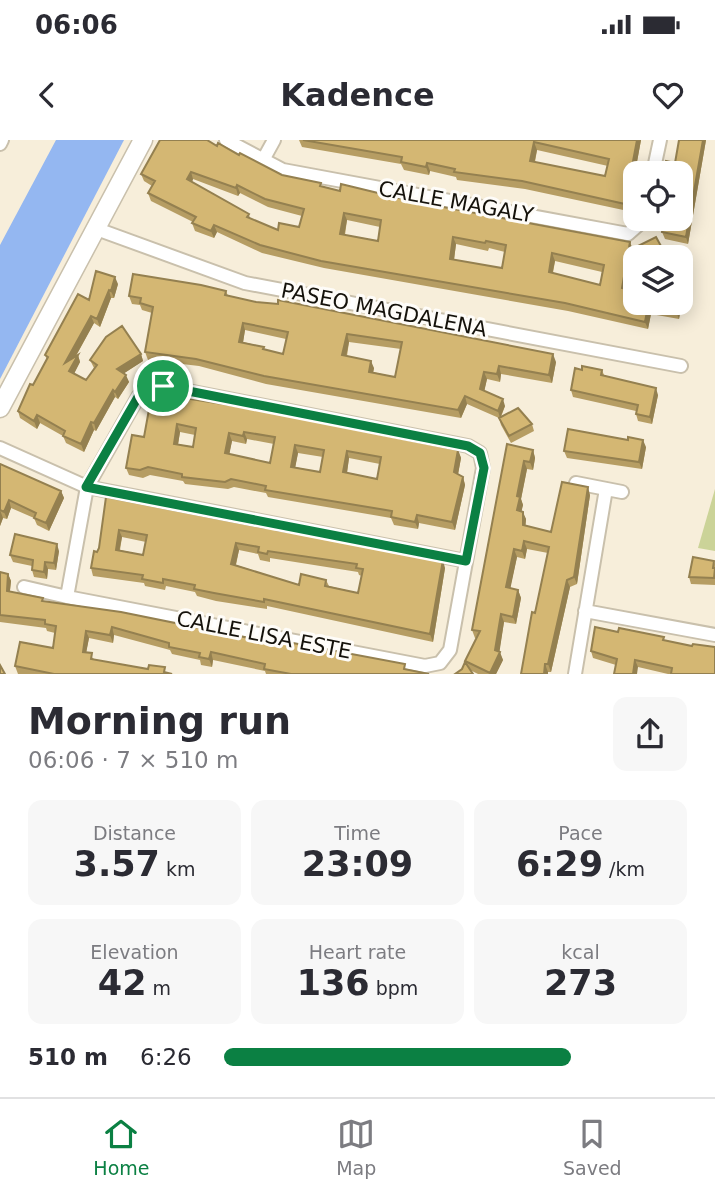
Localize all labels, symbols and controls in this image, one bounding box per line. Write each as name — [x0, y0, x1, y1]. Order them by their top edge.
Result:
text: 06:06 — [35, 10, 118, 40]
icon: back — [28, 76, 66, 114]
text: Kadence — [280, 76, 435, 114]
icon: heart — [649, 76, 687, 114]
map controls — [623, 161, 693, 315]
button: locate — [623, 161, 693, 231]
street label: CALLE MAGALY — [377, 177, 535, 227]
button: layers — [623, 245, 693, 315]
street label: PASEO MAGDALENA — [279, 278, 490, 342]
pin — [133, 356, 193, 416]
icon: arrive — [144, 367, 182, 405]
street label: CALLE LISA ESTE — [174, 606, 354, 664]
button: share — [613, 697, 687, 771]
text: Morning run — [28, 699, 291, 743]
text: 06:06 · 7 × 510 m — [28, 747, 238, 773]
text: Distance — [93, 822, 176, 844]
text: Time — [334, 822, 381, 844]
text: Pace — [558, 822, 603, 844]
text: 3.57 — [74, 844, 160, 884]
text: 23:09 — [302, 844, 413, 884]
text: 6:29 — [516, 844, 603, 884]
text: km — [160, 858, 195, 880]
text: /km — [603, 858, 645, 880]
text: Elevation — [90, 941, 179, 963]
text: Heart rate — [309, 941, 406, 963]
text: kcal — [561, 941, 600, 963]
text: 42 — [98, 963, 147, 1003]
text: 136 — [297, 963, 370, 1003]
text: 273 — [544, 963, 617, 1003]
text: m — [147, 977, 171, 999]
text: bpm — [370, 977, 418, 999]
text: 510 m — [28, 1044, 108, 1070]
text: 6:26 — [140, 1044, 192, 1070]
tab: Home — [93, 1115, 149, 1179]
tab: Map — [336, 1115, 376, 1179]
tab: Saved — [563, 1115, 622, 1179]

